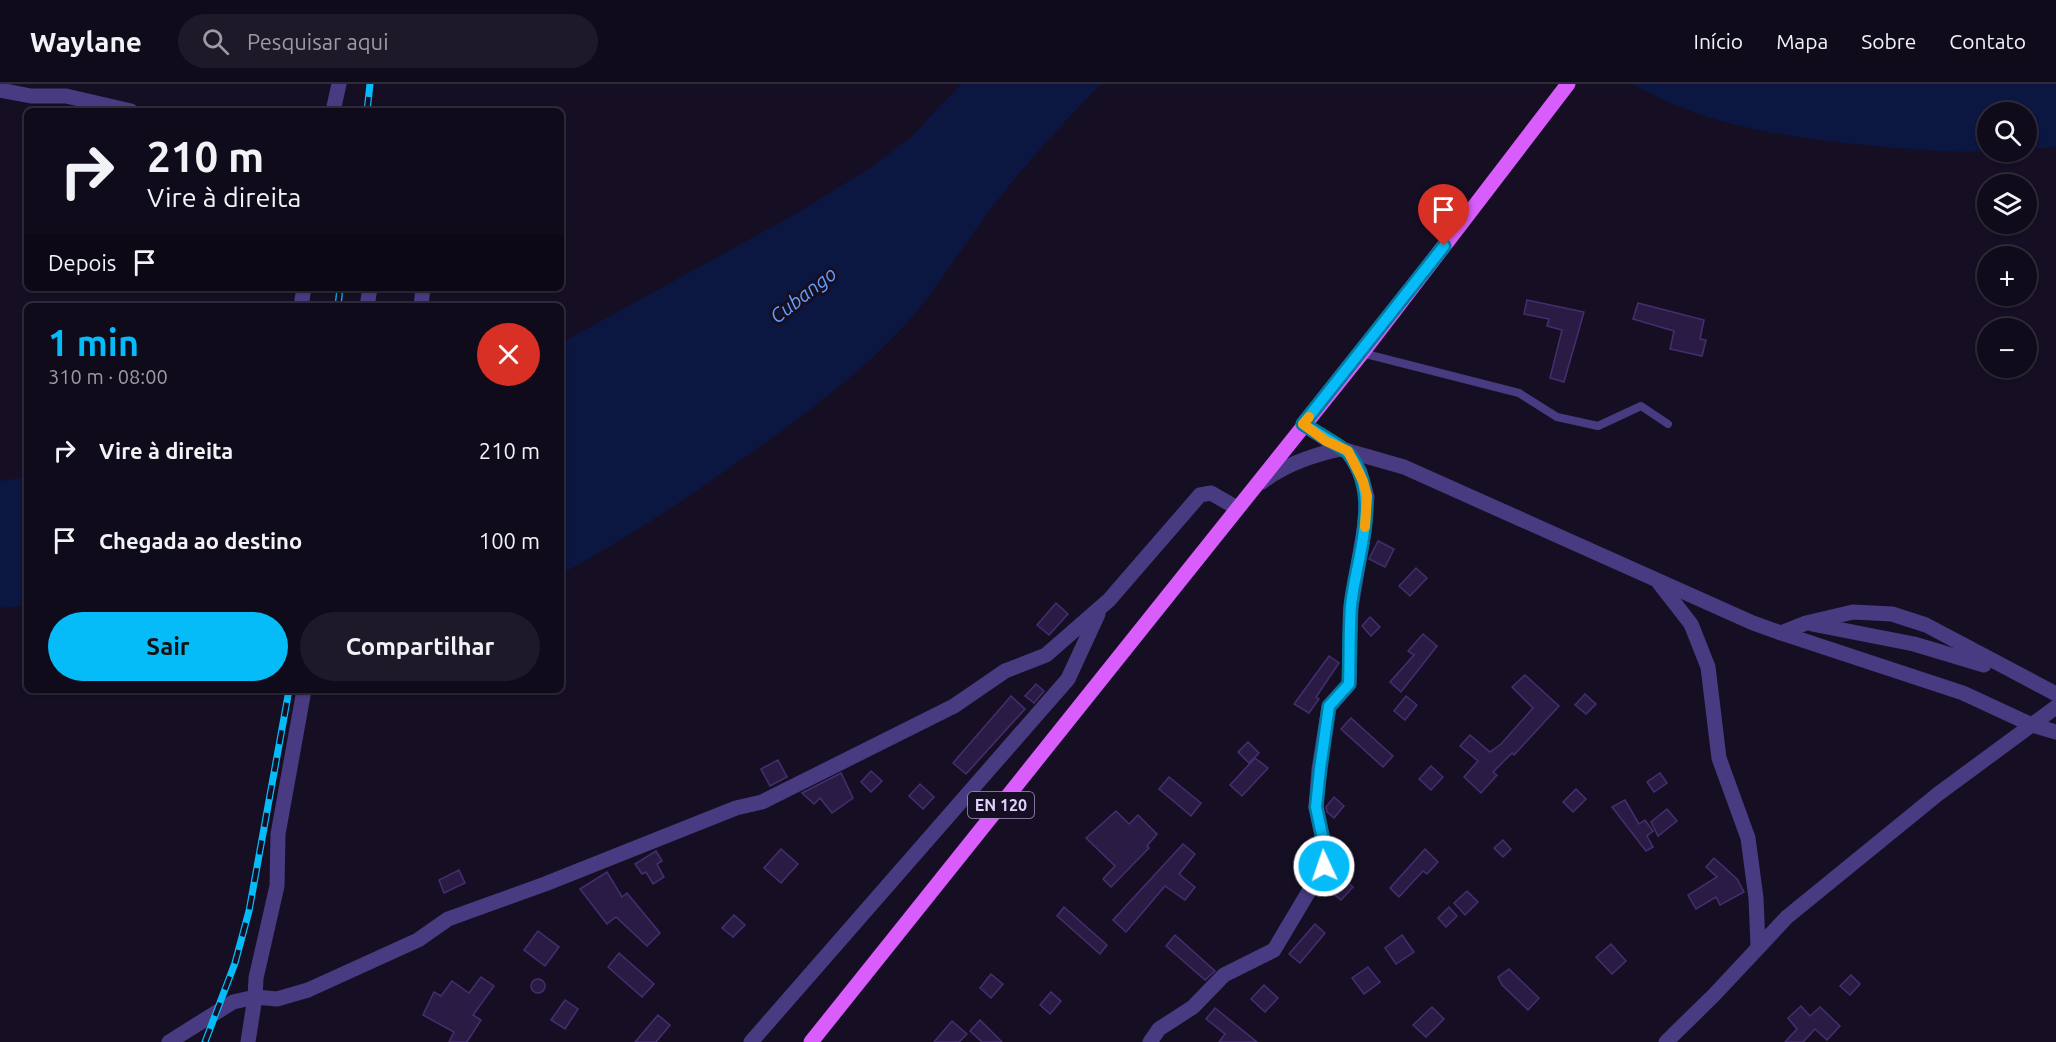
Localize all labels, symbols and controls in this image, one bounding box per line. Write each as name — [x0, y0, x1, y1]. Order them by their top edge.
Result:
search box — [178, 14, 598, 68]
icon: search — [199, 25, 232, 58]
text: Waylane — [30, 26, 142, 57]
text: Pesquisar aqui — [247, 29, 389, 54]
text: Início — [1694, 29, 1743, 53]
text: Mapa — [1776, 29, 1828, 53]
text: Sobre — [1861, 29, 1916, 53]
text: Contato — [1949, 29, 2026, 53]
map controls — [1977, 102, 2037, 378]
button: search — [1977, 102, 2037, 162]
icon: right — [48, 132, 126, 210]
text: 210 m — [147, 133, 264, 180]
button: layers — [1977, 174, 2037, 234]
text: Vire à direita — [147, 182, 301, 212]
pin — [1418, 184, 1469, 246]
icon: arrive — [1427, 193, 1460, 226]
icon: arrive — [128, 246, 161, 279]
button: + — [1977, 246, 2037, 306]
text: Depois — [48, 250, 116, 275]
water label: Cubango — [765, 261, 841, 328]
button: − — [1977, 318, 2037, 378]
text: 1 min — [48, 322, 139, 363]
button: close — [477, 323, 540, 386]
text: 310 m · 08:00 — [48, 365, 168, 388]
icon: right — [48, 434, 81, 467]
text: Vire à direita — [99, 438, 233, 463]
text: 210 m — [479, 438, 540, 463]
icon: arrive — [48, 524, 81, 557]
text: Chegada ao destino — [99, 528, 302, 553]
text: 100 m — [479, 528, 540, 553]
button: Sair — [48, 612, 288, 681]
button: Compartilhar — [300, 612, 540, 681]
road number: EN 120 — [968, 792, 1034, 818]
position arrow — [1292, 834, 1356, 898]

